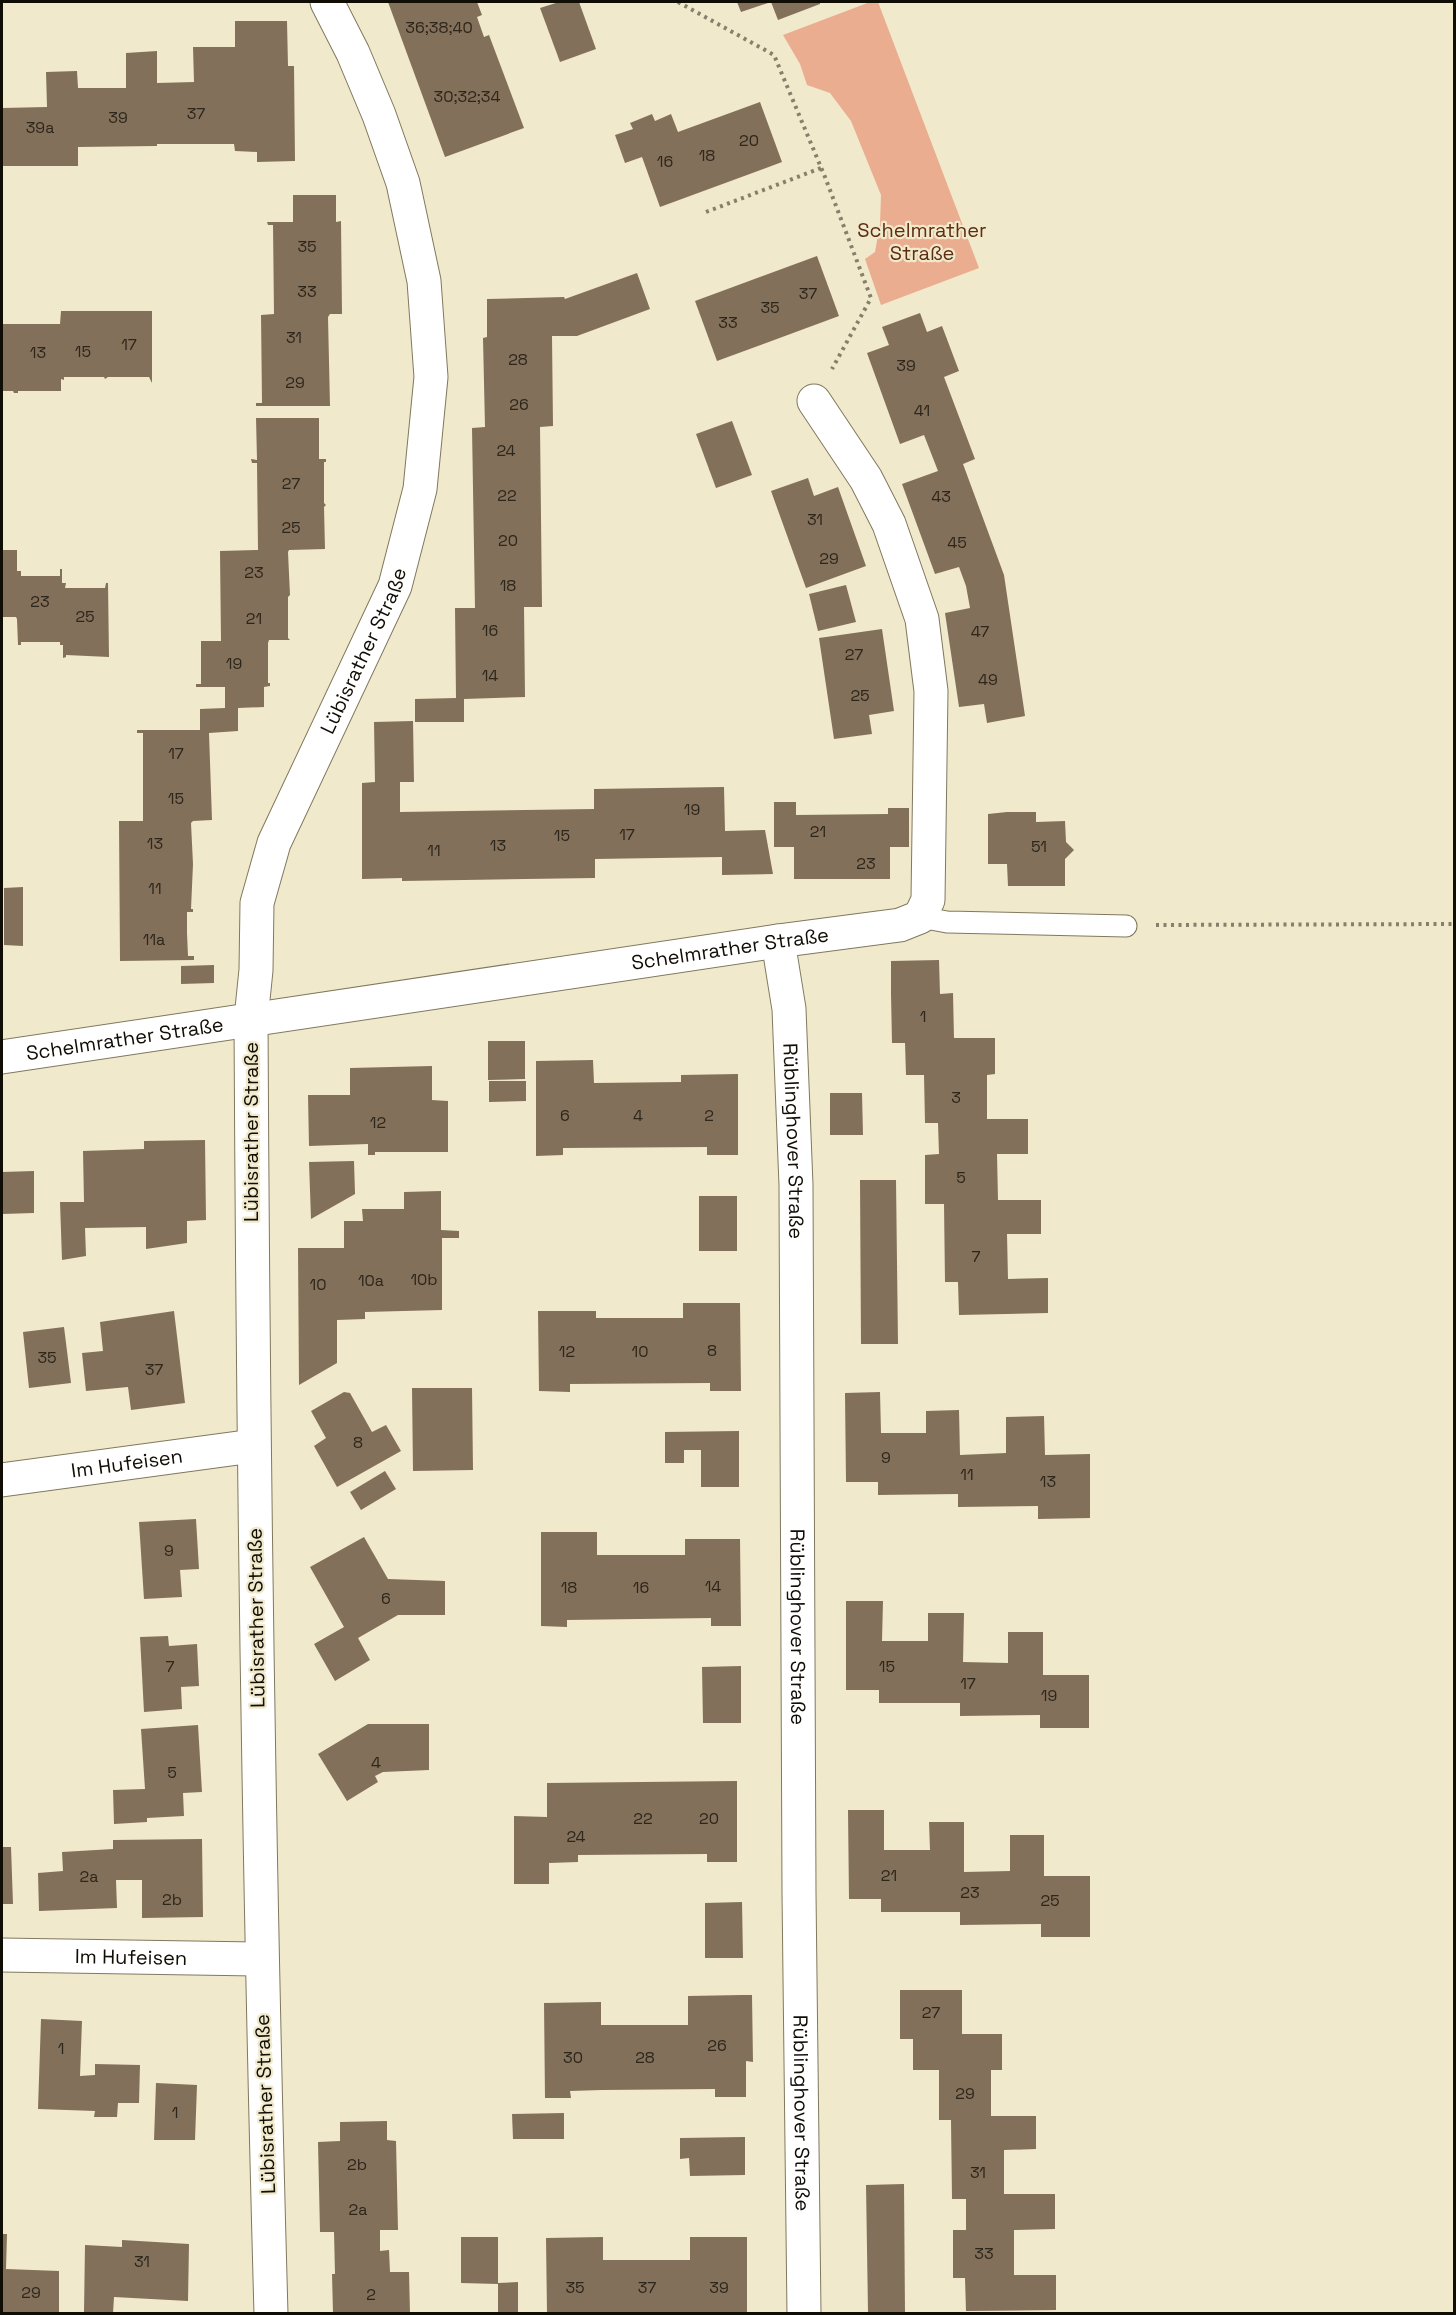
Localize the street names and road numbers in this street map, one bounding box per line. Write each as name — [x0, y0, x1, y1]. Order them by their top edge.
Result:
street label: Lübisrather Straße — [314, 565, 412, 738]
street label: Schelmrather Straße — [630, 921, 830, 976]
street label: Schelmrather Straße — [24, 1011, 225, 1066]
street label: Lübisrather Straße — [238, 1042, 264, 1222]
street label: Rüblinghover Straße — [777, 1042, 809, 1239]
street label: Im Hufeisen — [69, 1443, 184, 1484]
street label: Lübisrather Straße — [241, 1528, 271, 1708]
street label: Rüblinghover Straße — [784, 1529, 811, 1725]
street label: Im Hufeisen — [75, 1943, 187, 1971]
street label: Lübisrather Straße — [249, 2014, 281, 2194]
street label: Rüblinghover Straße — [787, 2015, 816, 2211]

